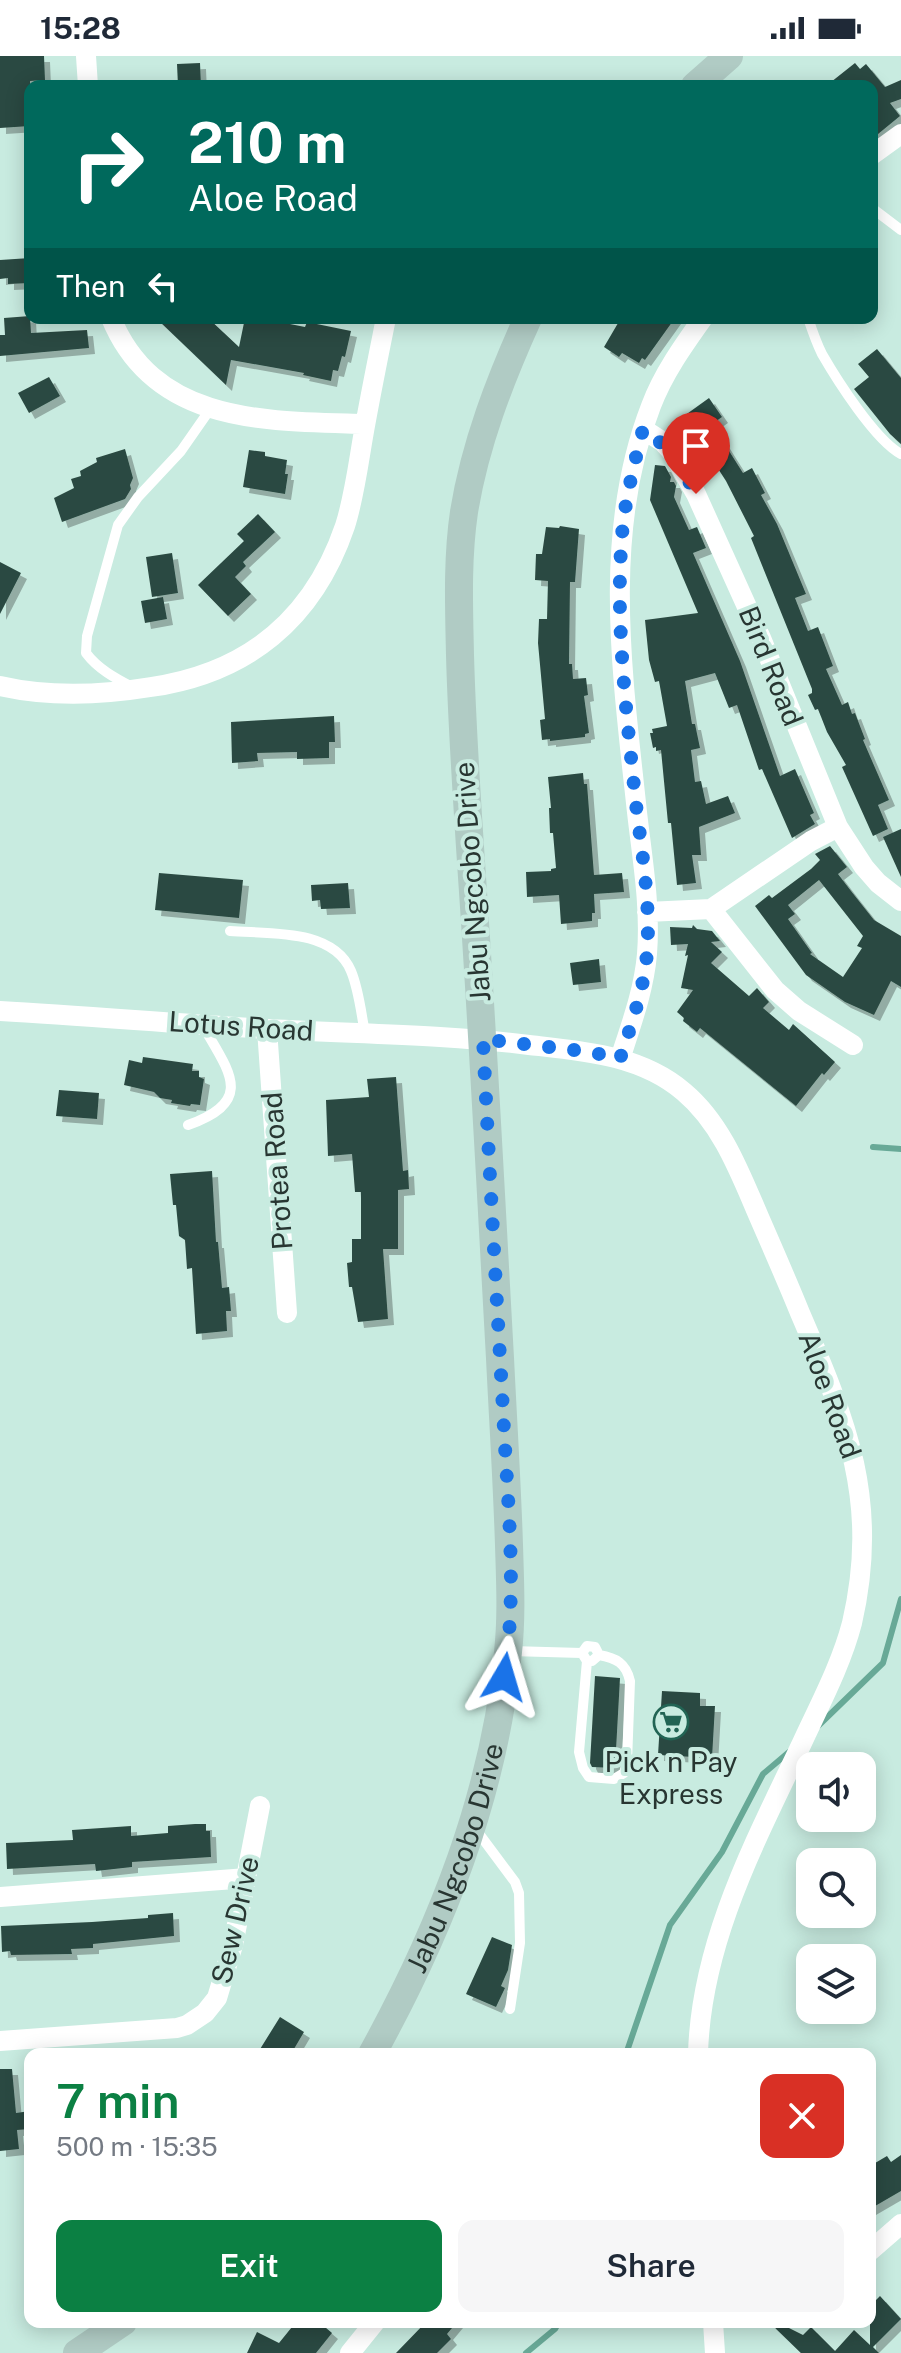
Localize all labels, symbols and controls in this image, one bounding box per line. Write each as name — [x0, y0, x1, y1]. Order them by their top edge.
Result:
text: 15:28 — [40, 10, 121, 46]
text: 210 m — [188, 110, 346, 176]
icon: right — [56, 112, 160, 216]
text: Aloe Road — [188, 177, 358, 219]
icon: left — [141, 264, 185, 308]
text: Then — [56, 268, 125, 304]
pin — [662, 412, 730, 494]
icon: arrive — [674, 424, 718, 468]
street label: Bird Road — [732, 601, 810, 731]
street label: Jabu Ngcobo Drive — [447, 761, 496, 1003]
street label: Lotus Road — [168, 1004, 315, 1047]
street label: Protea Road — [255, 1091, 298, 1251]
street label: Aloe Road — [792, 1327, 869, 1463]
position arrow — [462, 1635, 546, 1719]
supermarket icon: Pick n Pay Express — [652, 1703, 690, 1741]
street label: Jabu Ngcobo Drive — [399, 1740, 509, 1978]
place label: Pick n Pay Express — [605, 1745, 737, 1810]
map controls — [796, 1752, 876, 2024]
button: sound — [796, 1752, 876, 1832]
button: search — [796, 1848, 876, 1928]
street label: Sew Drive — [204, 1853, 265, 1987]
button: layers — [796, 1944, 876, 2024]
text: 7 min — [56, 2072, 180, 2129]
button: close — [760, 2074, 844, 2158]
text: 500 m · 15:35 — [56, 2131, 218, 2162]
button: Exit — [56, 2220, 442, 2312]
button: Share — [458, 2220, 844, 2312]

